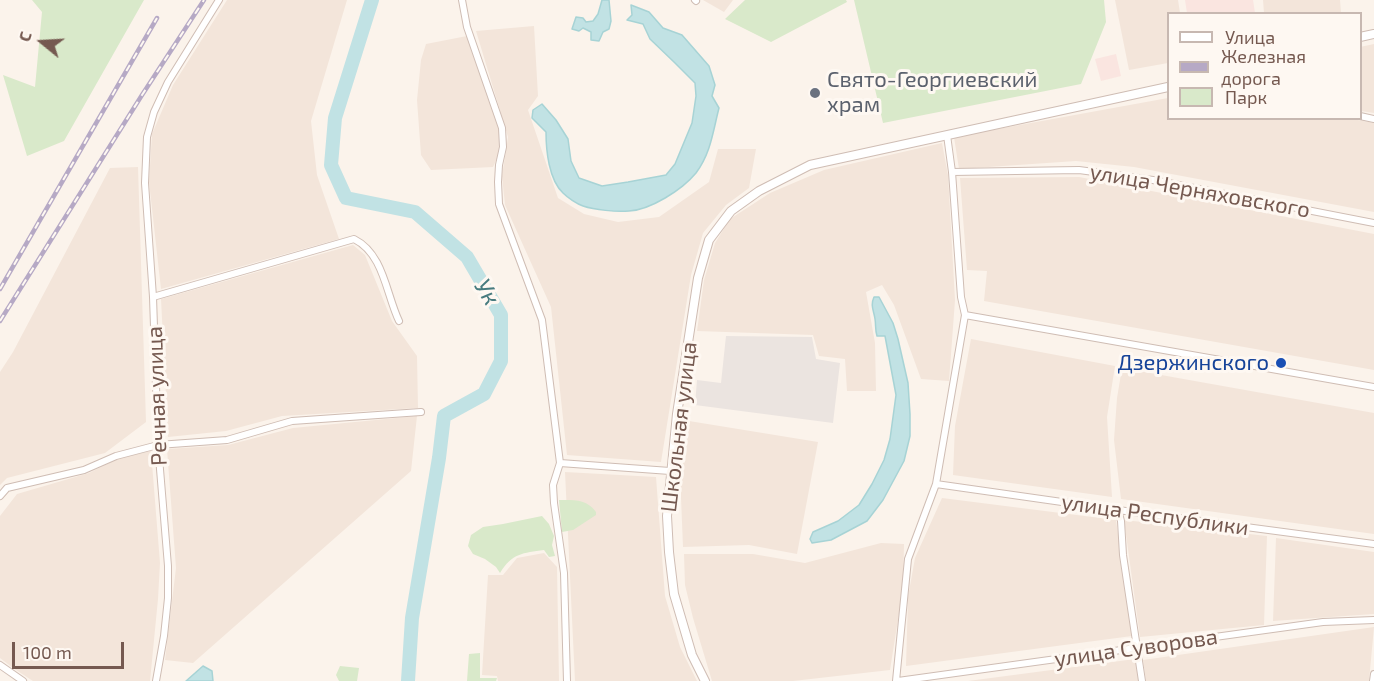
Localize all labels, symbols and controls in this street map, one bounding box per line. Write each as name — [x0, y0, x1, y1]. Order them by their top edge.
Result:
north arrow — [12, 12, 72, 72]
legend — [1167, 12, 1362, 120]
text: Улица — [1225, 26, 1275, 48]
text: С — [14, 29, 35, 44]
text: Железная дорога — [1221, 45, 1306, 89]
place label: Свято-Георгиевский храм — [827, 67, 1037, 118]
marker: Свято-Георгиевский храм — [808, 86, 822, 100]
text: Парк — [1225, 86, 1267, 108]
street label: улица Черняховского — [1088, 159, 1312, 223]
water label: Ук — [468, 274, 506, 310]
street label: Речная улица — [141, 326, 173, 466]
street label: Школьная улица — [655, 340, 703, 514]
place label: Дзержинского — [1117, 350, 1269, 376]
marker: Дзержинского — [1274, 356, 1288, 370]
street label: улица Республики — [1060, 489, 1250, 541]
street label: улица Суворова — [1053, 623, 1219, 673]
scale bar — [15, 630, 128, 668]
text: 100 m — [23, 641, 72, 663]

